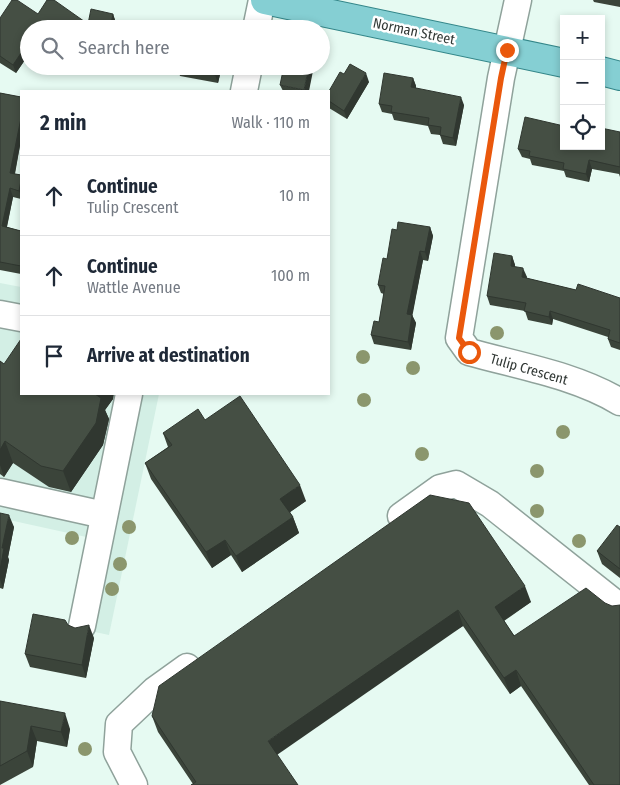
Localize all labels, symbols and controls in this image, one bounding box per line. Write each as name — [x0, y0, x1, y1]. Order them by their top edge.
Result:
street label: Norman Street — [371, 14, 457, 49]
map controls — [560, 15, 605, 150]
button: + — [560, 15, 605, 60]
search box — [20, 20, 330, 75]
icon: search — [38, 34, 66, 62]
text: Search here — [78, 36, 170, 59]
route end — [496, 39, 519, 62]
button: − — [560, 60, 605, 105]
button: locate — [560, 105, 605, 150]
text: 2 min — [40, 110, 87, 136]
text: Walk · 110 m — [232, 113, 310, 132]
text: Continue — [87, 175, 158, 198]
icon: ahead — [40, 182, 68, 210]
text: 10 m — [279, 186, 310, 205]
text: Tulip Crescent — [87, 198, 179, 217]
text: Continue — [87, 255, 158, 278]
icon: ahead — [40, 262, 68, 290]
text: 100 m — [271, 266, 310, 285]
text: Wattle Avenue — [87, 278, 181, 297]
route start — [458, 341, 481, 364]
icon: arrive — [40, 342, 68, 370]
text: Arrive at destination — [87, 344, 250, 367]
street label: Tulip Crescent — [488, 350, 570, 389]

